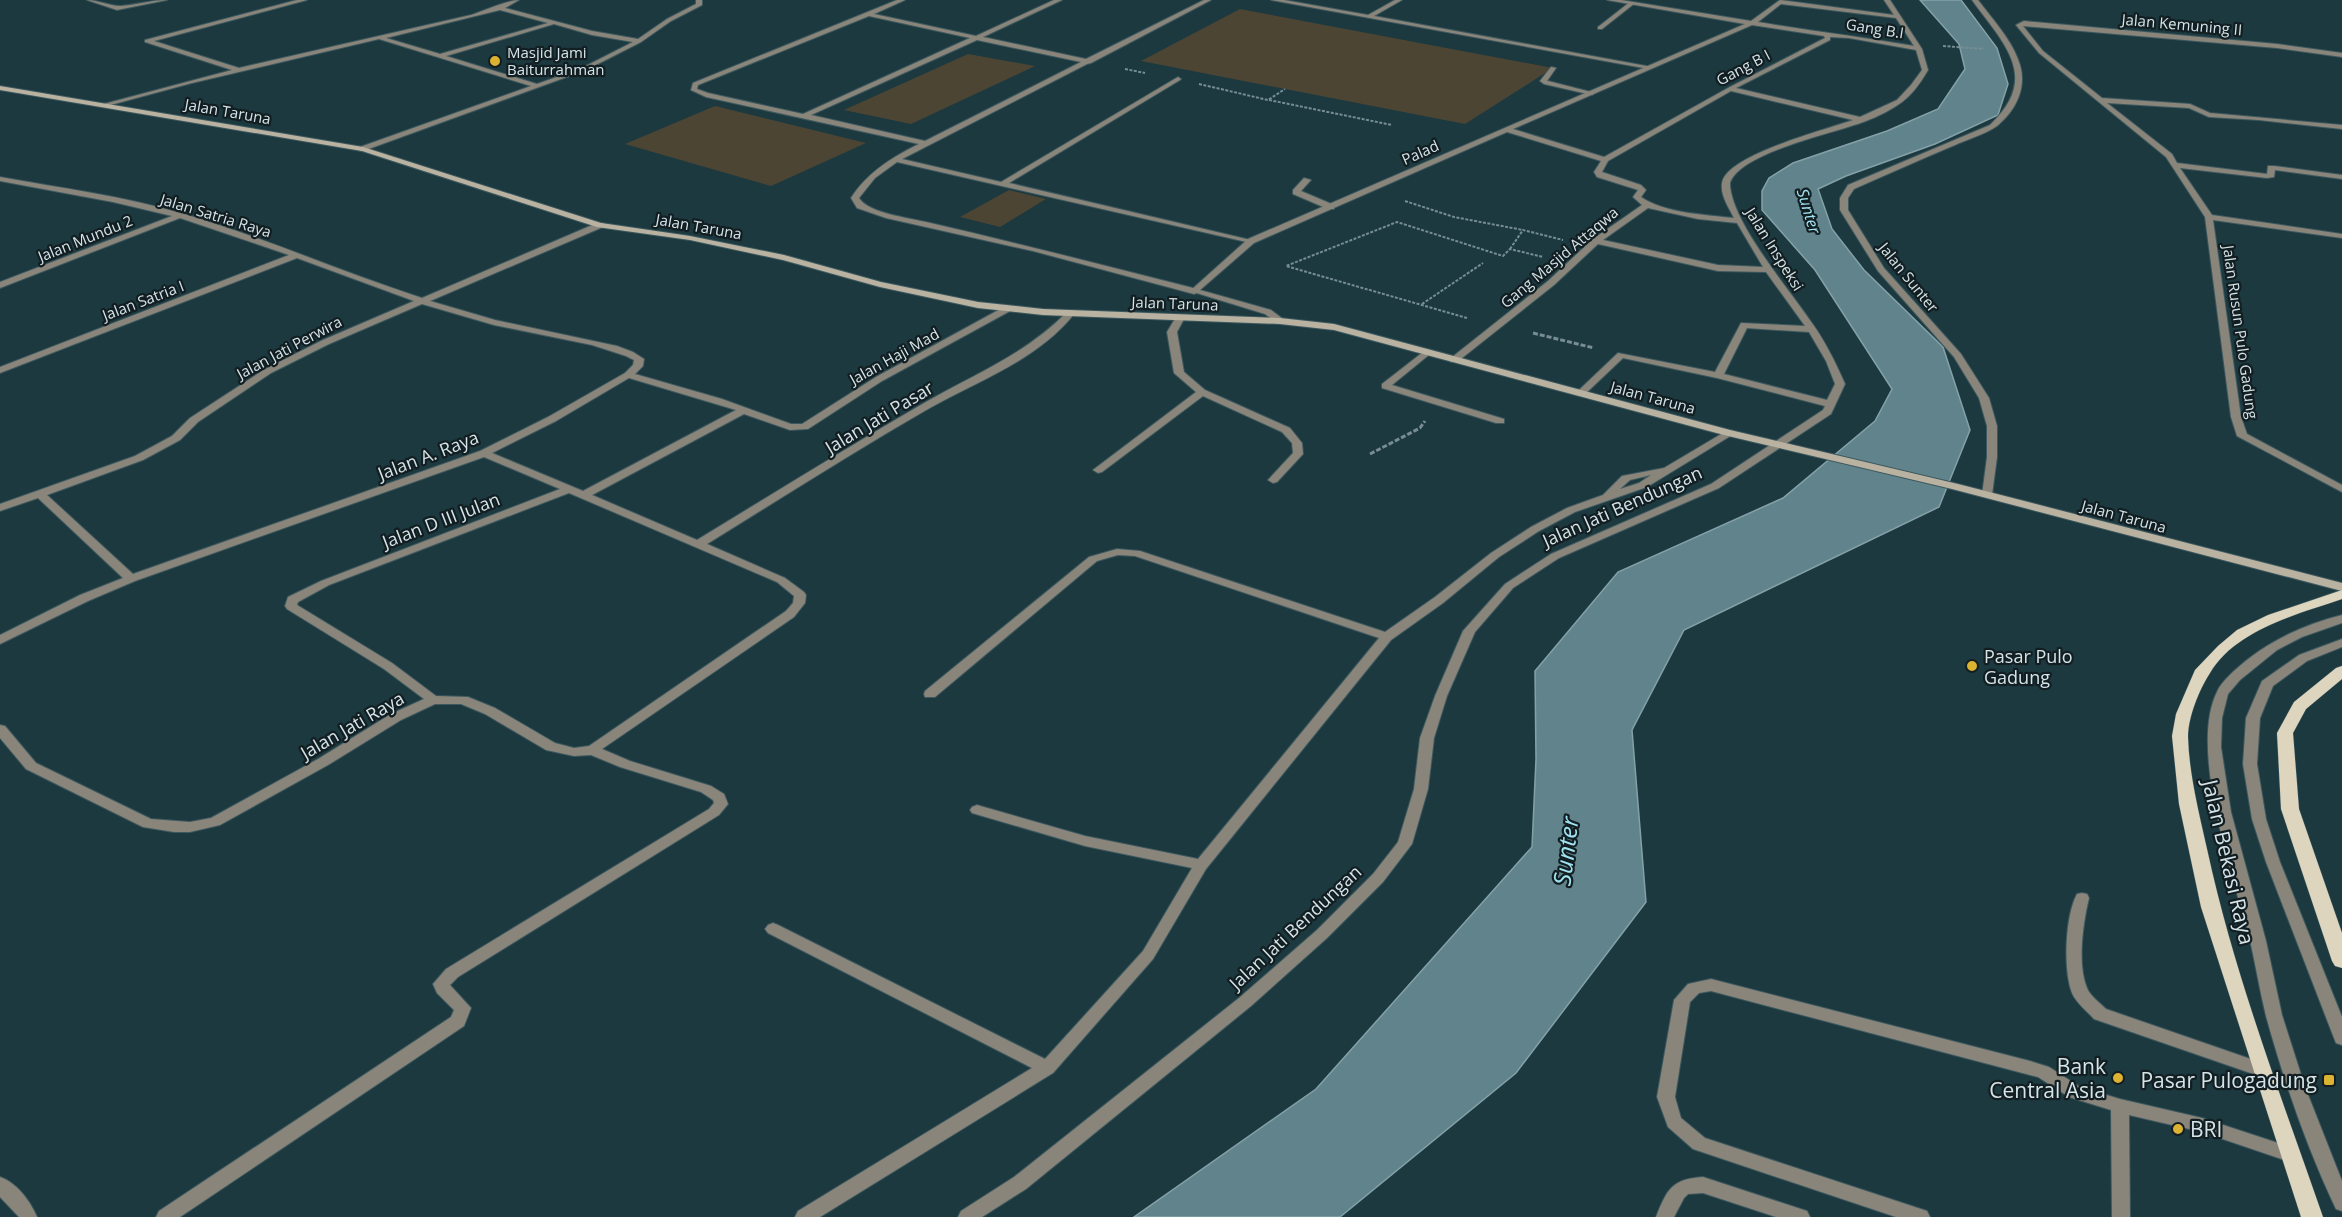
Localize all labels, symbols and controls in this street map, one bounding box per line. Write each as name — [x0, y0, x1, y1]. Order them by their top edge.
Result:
street label: Jalan Kemuning II — [2119, 9, 2243, 39]
street label: Gang B.I — [1845, 14, 1905, 42]
place label: Masjid Jami Baiturrahman — [507, 42, 605, 79]
street label: Gang B I — [1713, 44, 1773, 90]
marker: Masjid Jami Baiturrahman — [488, 54, 502, 68]
street label: Jalan Taruna — [181, 93, 273, 128]
street label: Palad — [1398, 135, 1442, 169]
water label: Sunter — [1792, 186, 1826, 237]
street label: Jalan Satria Raya — [156, 188, 274, 241]
street label: Gang Masjid Attaqwa — [1496, 202, 1622, 312]
street label: Jalan Inspeksi — [1740, 202, 1809, 294]
street label: Jalan Taruna — [652, 208, 744, 243]
street label: Jalan Mundu 2 — [33, 210, 135, 267]
street label: Jalan Sunter — [1874, 236, 1943, 316]
street label: Jalan Rusun Pulo Gadung — [2219, 242, 2263, 420]
street label: Jalan Satria I — [97, 275, 187, 325]
street label: Jalan Taruna — [1129, 291, 1219, 315]
street label: Jalan Jati Perwira — [231, 311, 345, 384]
street label: Jalan Haji Mad — [844, 323, 942, 390]
street label: Jalan Jati Pasar — [819, 375, 938, 460]
street label: Jalan Taruna — [1606, 376, 1698, 418]
street label: Jalan A. Raya — [372, 425, 482, 486]
street label: Jalan Jati Bendungan — [1537, 460, 1706, 553]
street label: Jalan D III Julan — [377, 487, 503, 554]
street label: Jalan Taruna — [2077, 495, 2169, 537]
place label: Pasar Pulo Gadung — [1984, 644, 2073, 689]
marker: Pasar Pulo Gadung — [1965, 659, 1979, 673]
street label: Jalan Jati Raya — [294, 686, 408, 765]
street label: Jalan Bekasi Raya — [2196, 775, 2262, 947]
water label: Sunter — [1544, 813, 1586, 887]
street label: Jalan Jati Bendungan — [1222, 859, 1366, 996]
place label: Bank Central Asia — [1989, 1052, 2106, 1104]
place label: Pasar Pulogadung — [2140, 1066, 2317, 1094]
marker: Bank Central Asia — [2111, 1071, 2125, 1085]
marker: Pasar Pulogadung — [2322, 1073, 2336, 1087]
place label: BRI — [2190, 1115, 2222, 1143]
marker: BRI — [2171, 1122, 2185, 1136]

